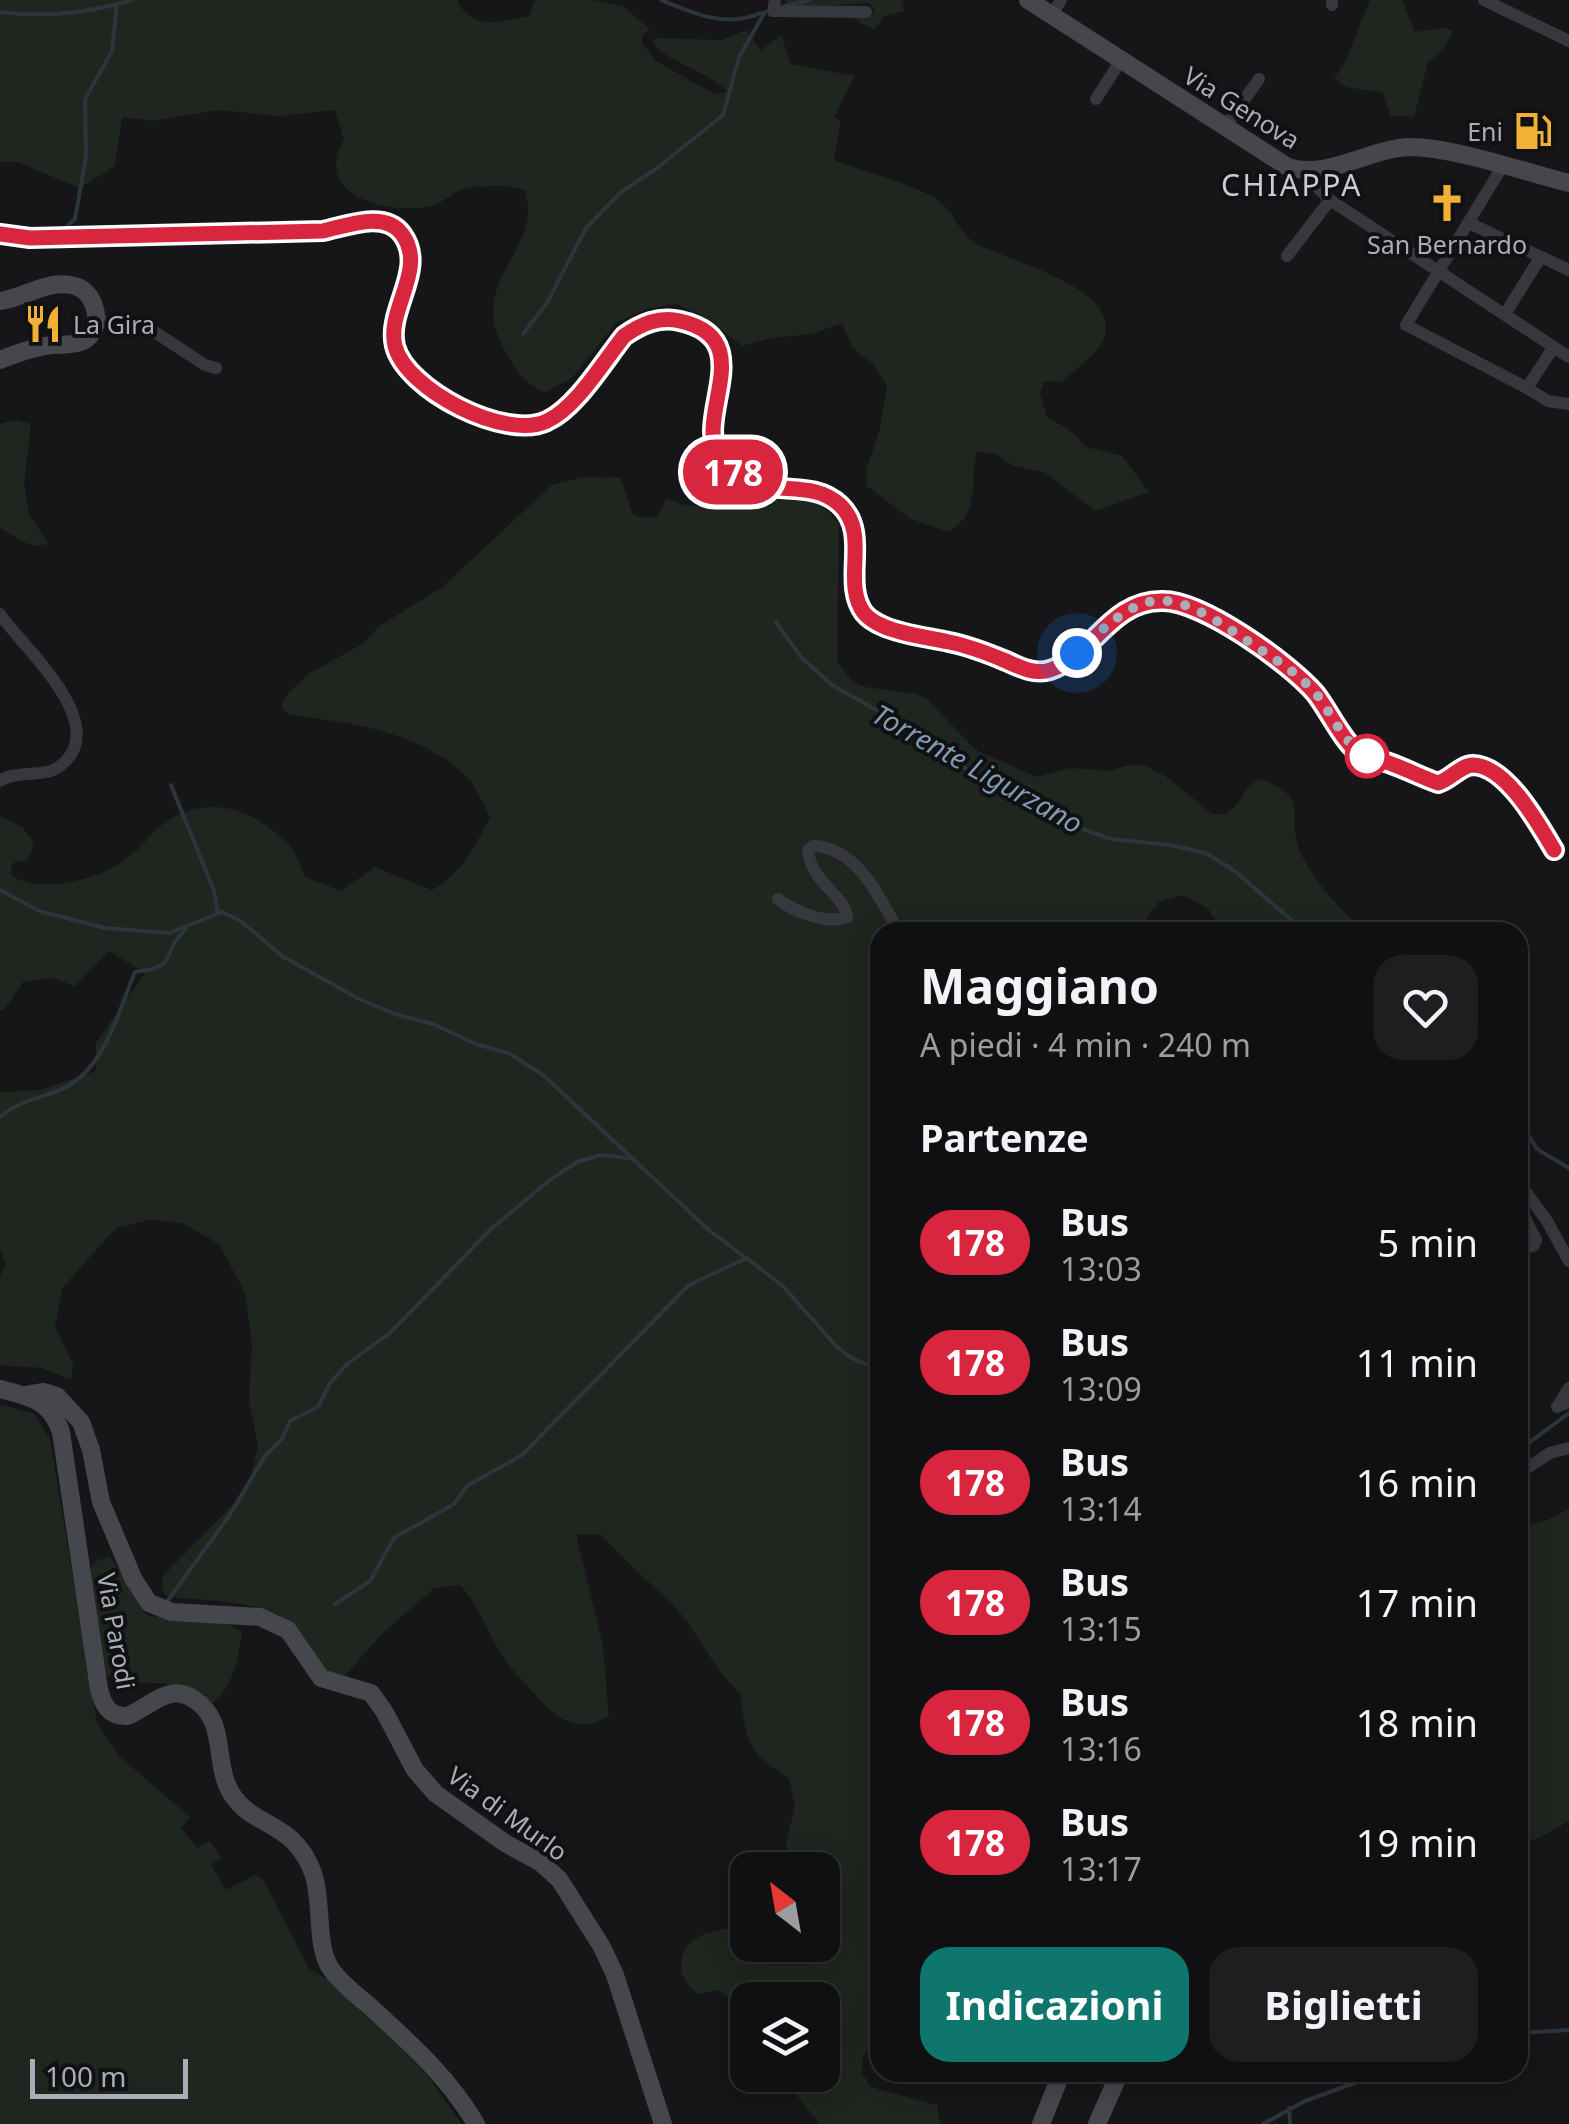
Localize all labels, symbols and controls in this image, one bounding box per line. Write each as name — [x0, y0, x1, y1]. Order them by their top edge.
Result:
street label: Via Genova — [1177, 58, 1307, 156]
fuel station icon: Eni — [1512, 110, 1554, 152]
place label: Eni — [1467, 114, 1503, 148]
district label: CHIAPPA — [1221, 164, 1363, 205]
church icon: San Bernardo — [1426, 182, 1468, 224]
place label: San Bernardo — [1367, 227, 1527, 261]
restaurant icon: La Gira — [22, 303, 64, 345]
place label: La Gira — [73, 307, 155, 341]
line badge: 178 — [676, 440, 790, 504]
text: 178 — [703, 449, 763, 496]
your location — [1052, 628, 1102, 678]
water label: Torrente Ligurzano — [866, 694, 1090, 842]
unlabelled marker — [1346, 735, 1388, 777]
text: Maggiano — [920, 953, 1159, 1018]
button: heart — [1373, 955, 1478, 1060]
text: A piedi · 4 min · 240 m — [920, 1023, 1251, 1066]
text: Partenze — [920, 1111, 1089, 1163]
text: Bus — [1060, 1195, 1129, 1247]
text: 5 min — [1378, 1216, 1478, 1268]
text: 178 — [945, 1219, 1005, 1266]
text: 13:03 — [1060, 1247, 1142, 1290]
text: Bus — [1060, 1315, 1129, 1367]
text: 11 min — [1356, 1336, 1478, 1388]
text: 178 — [945, 1339, 1005, 1386]
text: 13:09 — [1060, 1367, 1142, 1410]
text: Bus — [1060, 1435, 1129, 1487]
text: 16 min — [1356, 1456, 1478, 1508]
text: 178 — [945, 1459, 1005, 1506]
text: 13:14 — [1060, 1487, 1142, 1530]
text: Bus — [1060, 1555, 1129, 1607]
street label: Via Parodi — [90, 1570, 144, 1692]
text: 17 min — [1356, 1576, 1478, 1628]
text: 178 — [945, 1579, 1005, 1626]
text: 13:15 — [1060, 1607, 1142, 1650]
text: Bus — [1060, 1675, 1129, 1727]
text: 18 min — [1356, 1696, 1478, 1748]
text: 178 — [945, 1699, 1005, 1746]
text: 13:16 — [1060, 1727, 1142, 1770]
street label: Via di Murlo — [441, 1758, 575, 1868]
text: Bus — [1060, 1795, 1129, 1847]
text: 19 min — [1356, 1816, 1478, 1868]
text: 178 — [945, 1819, 1005, 1866]
text: 13:17 — [1060, 1847, 1142, 1890]
north arrow — [730, 1852, 840, 1962]
map controls — [730, 1852, 840, 2092]
button: Indicazioni — [920, 1947, 1189, 2062]
button: Biglietti — [1209, 1947, 1478, 2062]
button: layers — [730, 1982, 840, 2092]
scale bar — [30, 2054, 188, 2098]
text: 100 m — [45, 2057, 127, 2095]

